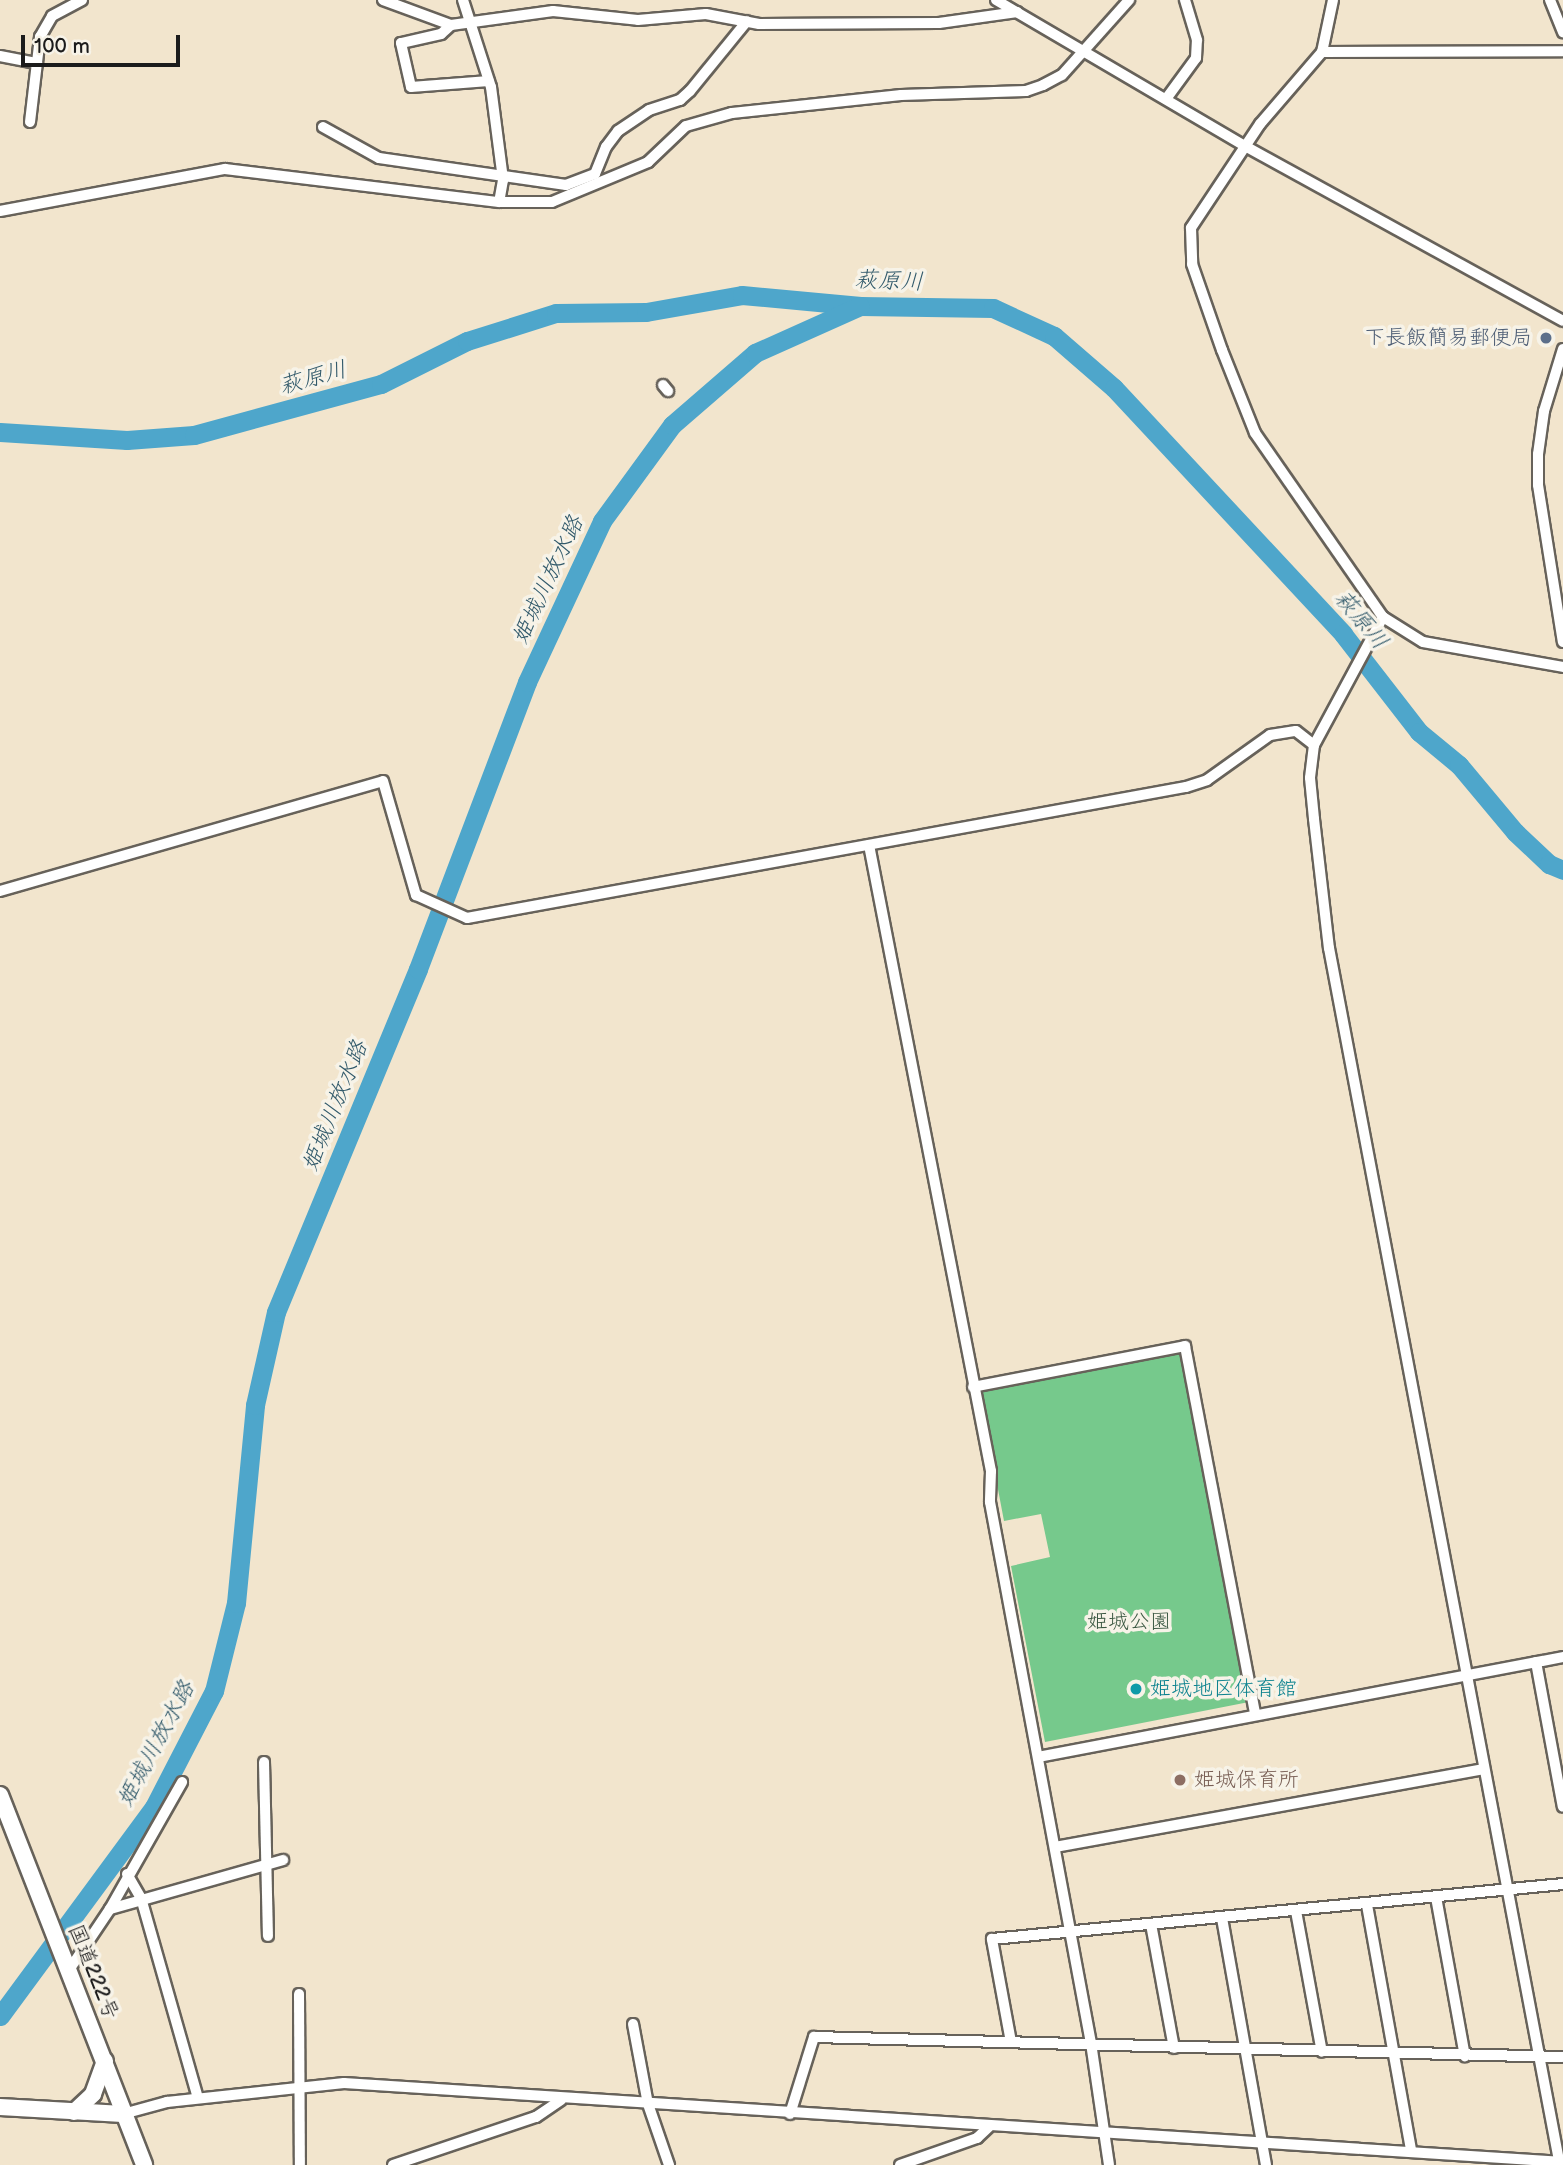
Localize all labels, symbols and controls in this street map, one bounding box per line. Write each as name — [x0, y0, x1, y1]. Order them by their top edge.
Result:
scale bar — [24, 21, 184, 65]
text: 100 m — [34, 34, 90, 59]
water label: 萩原川 — [854, 266, 924, 296]
place label: 下長飯簡易郵便局 — [1364, 325, 1532, 351]
marker: 下長飯簡易郵便局 — [1538, 330, 1554, 346]
water label: 萩原川 — [276, 356, 350, 400]
water label: 姫城川放水路 — [506, 512, 590, 648]
water label: 萩原川 — [1328, 585, 1394, 655]
water label: 姫城川放水路 — [296, 1037, 374, 1175]
park label: 姫城公園 — [1087, 1609, 1171, 1635]
place label: 姫城地区体育館 — [1150, 1676, 1297, 1702]
water label: 姫城川放水路 — [111, 1677, 201, 1811]
marker: 姫城地区体育館 — [1128, 1681, 1144, 1697]
place label: 姫城保育所 — [1194, 1767, 1299, 1793]
marker: 姫城保育所 — [1172, 1772, 1188, 1788]
street label: 国道222号 — [63, 1921, 123, 2023]

